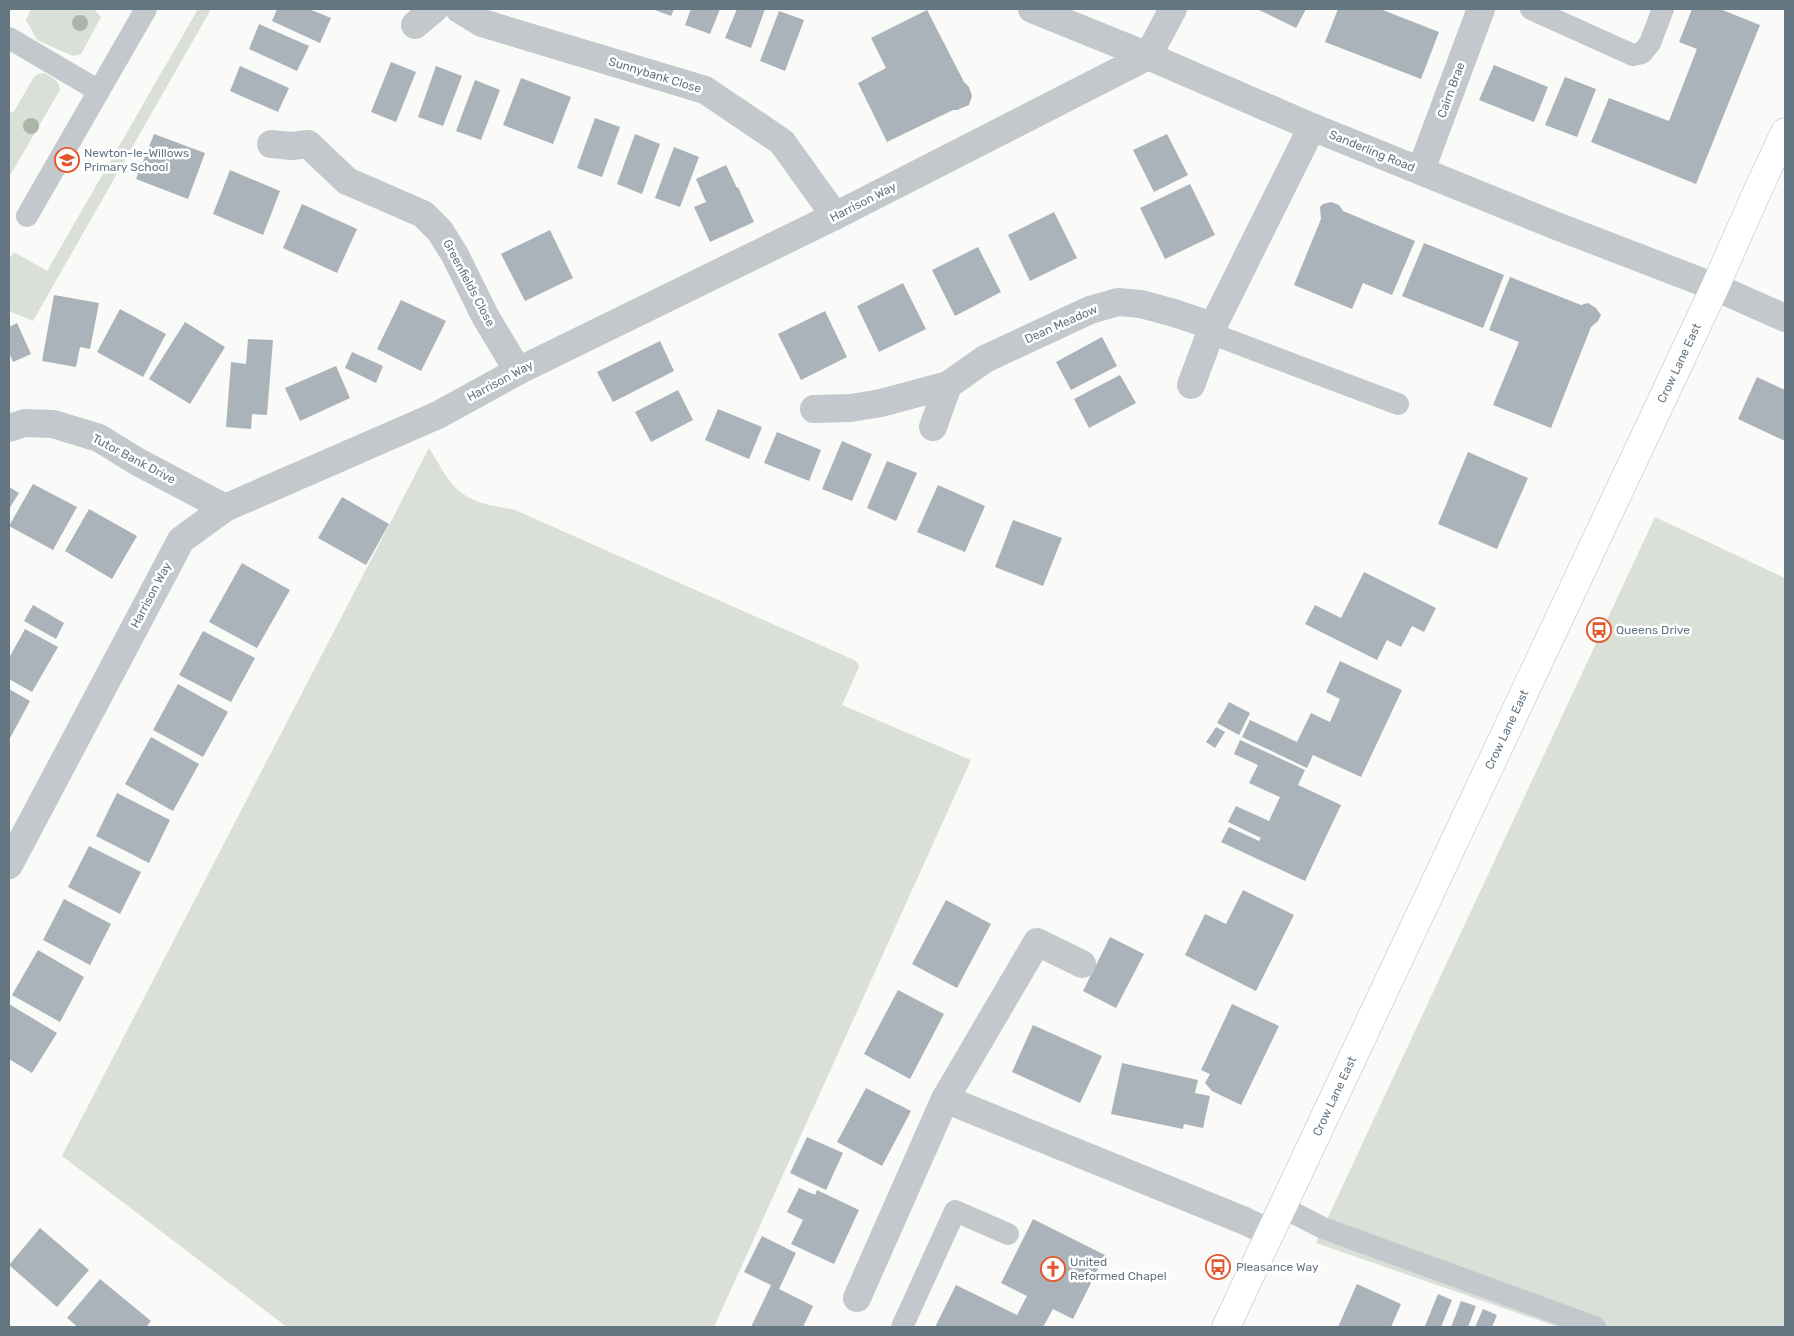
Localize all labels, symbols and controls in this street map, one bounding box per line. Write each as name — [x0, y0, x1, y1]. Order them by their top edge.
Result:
street label: Sunnybank Close — [607, 54, 703, 96]
street label: Cairn Brae — [1434, 60, 1468, 120]
street label: Sanderling Road — [1327, 127, 1417, 175]
place label: Newton-le-Willows Primary School — [84, 146, 189, 174]
school or university icon: Newton-le-Willows Primary School — [54, 147, 80, 173]
street label: Harrison Way — [827, 179, 899, 225]
street label: Greenfields Close — [440, 237, 498, 329]
street label: Dean Meadow — [1022, 302, 1100, 346]
street label: Crow Lane East — [1654, 321, 1704, 405]
street label: Harrison Way — [465, 358, 536, 404]
street label: Tutor Bank Drive — [90, 431, 178, 487]
street label: Harrison Way — [128, 559, 174, 630]
bus stop icon: Queens Drive — [1586, 617, 1612, 643]
place label: Queens Drive — [1616, 623, 1690, 637]
street label: Crow Lane East — [1482, 687, 1532, 772]
street label: Crow Lane East — [1310, 1054, 1359, 1138]
bus stop icon: Pleasance Way — [1205, 1254, 1231, 1280]
place label: United Reformed Chapel — [1070, 1255, 1167, 1283]
church icon: United Reformed Chapel — [1040, 1256, 1066, 1282]
place label: Pleasance Way — [1236, 1260, 1319, 1274]

